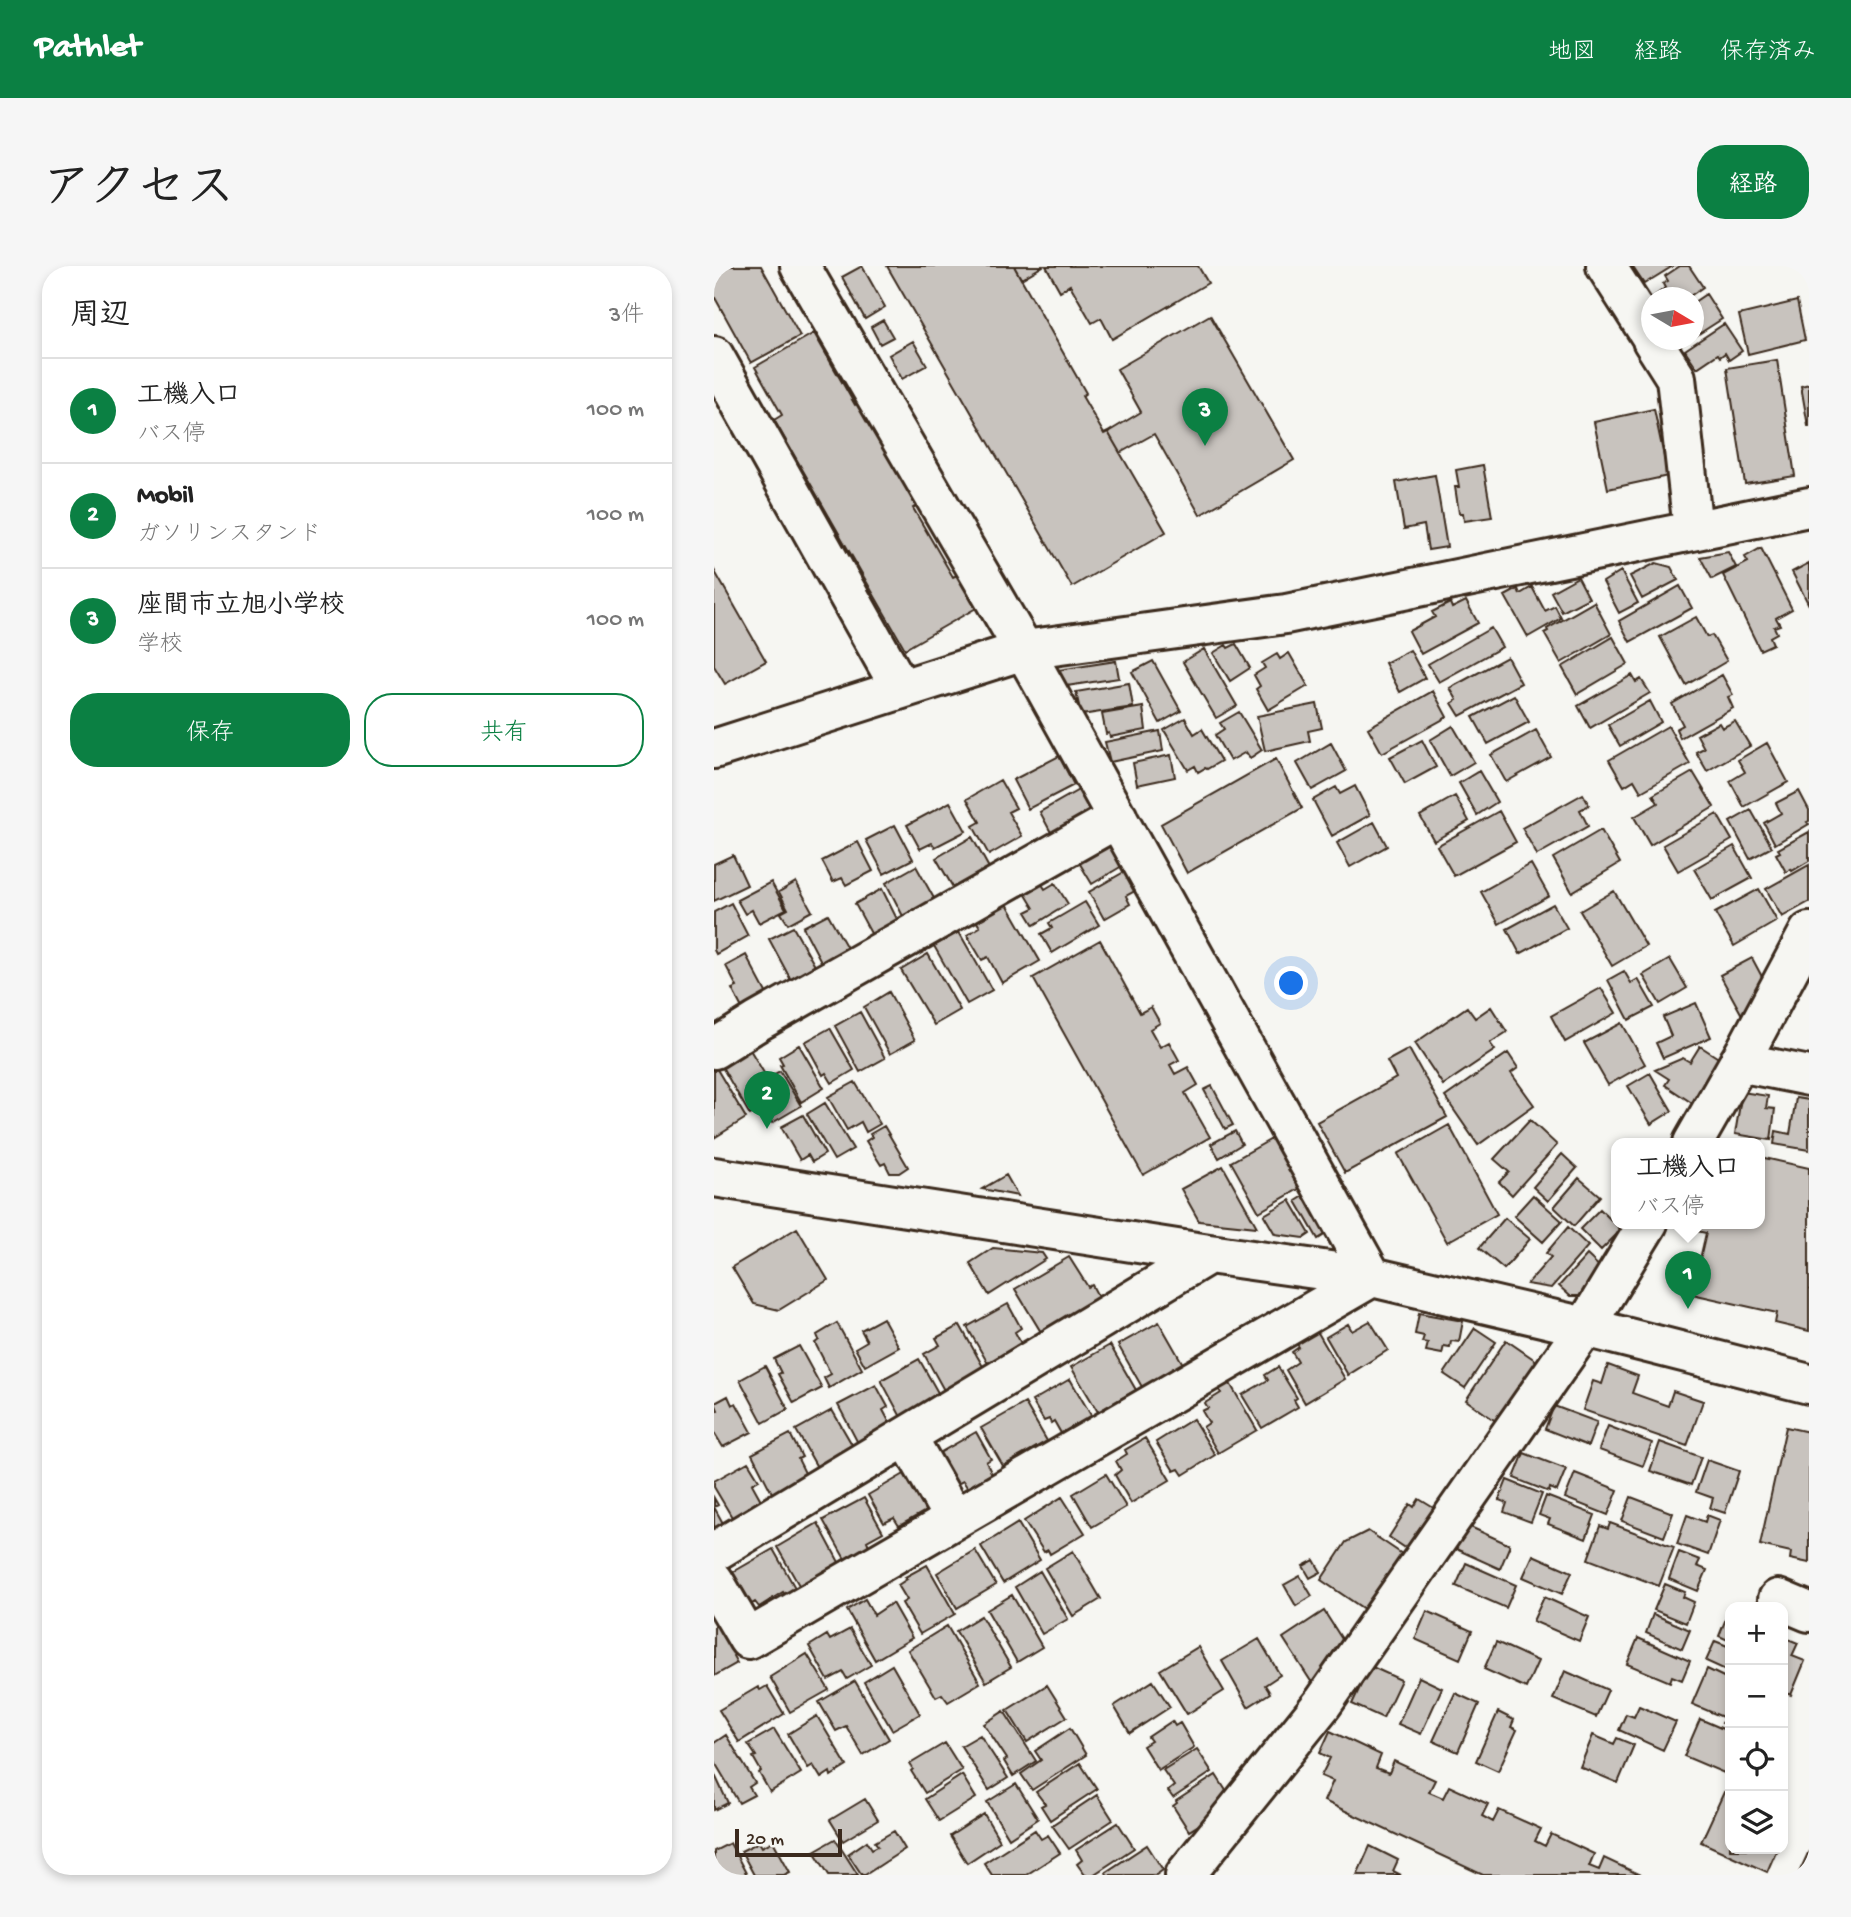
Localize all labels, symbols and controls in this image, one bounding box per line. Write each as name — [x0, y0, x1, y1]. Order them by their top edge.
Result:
text: Pathlet — [35, 30, 141, 68]
text: 地図 — [1548, 39, 1596, 68]
text: 経路 — [1634, 39, 1682, 68]
text: 保存済み — [1720, 39, 1816, 68]
button: 経路 — [1697, 145, 1809, 219]
text: アクセス — [42, 163, 235, 221]
north arrow — [1641, 287, 1704, 350]
text: 周辺 — [70, 300, 130, 335]
text: 3件 — [609, 303, 644, 330]
text: 工機入口 — [137, 382, 241, 413]
pin: 3 — [1182, 388, 1228, 446]
text: 1 — [88, 397, 98, 424]
text: 100 m — [587, 397, 644, 424]
text: バス停 — [137, 422, 206, 449]
text: Mobil — [137, 482, 194, 513]
text: 2 — [87, 502, 99, 529]
text: 100 m — [587, 502, 644, 529]
text: ガソリンスタンド — [137, 522, 321, 549]
text: 座間市立旭小学校 — [137, 592, 345, 623]
text: 3 — [87, 607, 99, 634]
text: 100 m — [587, 607, 644, 634]
text: 学校 — [137, 632, 183, 659]
button: 保存 — [70, 693, 350, 767]
button: 共有 — [364, 693, 644, 767]
your location — [1274, 966, 1308, 1000]
pin: 2 — [744, 1071, 790, 1129]
popup — [1611, 1138, 1765, 1229]
text: 工機入口 — [1636, 1155, 1740, 1186]
text: バス停 — [1636, 1195, 1705, 1222]
pin: 1 — [1665, 1251, 1711, 1309]
map controls — [1725, 1602, 1788, 1854]
button: + — [1725, 1602, 1788, 1665]
button: − — [1725, 1665, 1788, 1728]
button: locate — [1725, 1728, 1788, 1791]
button: layers — [1725, 1791, 1788, 1854]
scale bar — [735, 1826, 842, 1858]
text: 20 m — [746, 1829, 784, 1852]

